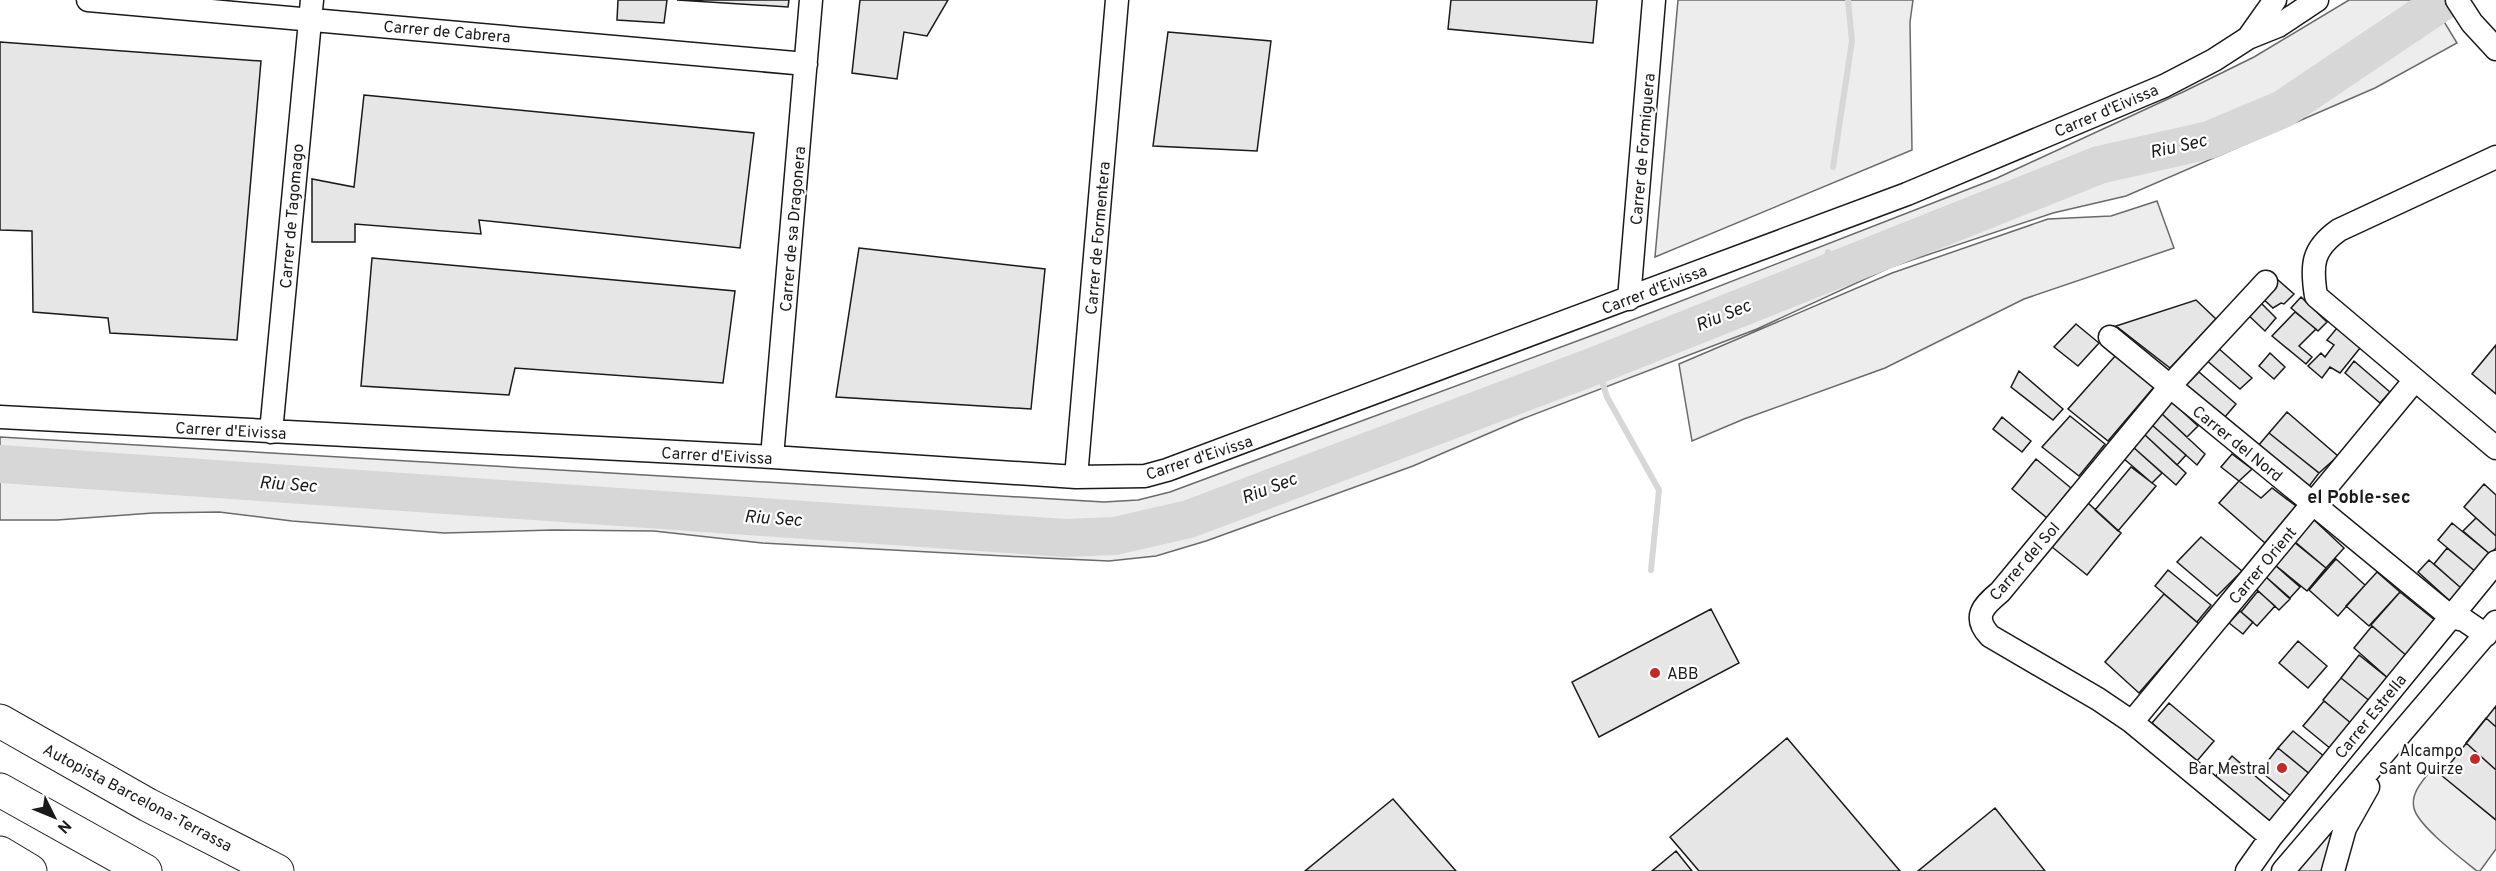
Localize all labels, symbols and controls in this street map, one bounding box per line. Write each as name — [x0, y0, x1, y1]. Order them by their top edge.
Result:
street label: Carrer de Cabrera — [382, 17, 511, 49]
street label: Carrer de Formiguera — [1627, 72, 1661, 226]
street label: Carrer d'Eivissa — [2052, 81, 2162, 143]
water label: Riu Sec — [2148, 130, 2209, 165]
street label: Carrer de Tagomago — [277, 143, 309, 289]
street label: Carrer de sa Dragonera — [777, 146, 811, 313]
street label: Carrer de Formentera — [1082, 161, 1116, 316]
street label: Carrer d'Eivissa — [1599, 262, 1710, 320]
water label: Riu Sec — [1692, 295, 1755, 338]
street label: Carrer del Nord — [2188, 402, 2286, 487]
street label: Carrer d'Eivissa — [175, 419, 287, 445]
street label: Carrer d'Eivissa — [1144, 432, 1256, 486]
street label: Carrer d'Eivissa — [661, 444, 773, 470]
water label: Riu Sec — [1238, 468, 1301, 511]
water label: Riu Sec — [258, 472, 318, 499]
district label: el Poble-sec — [2307, 487, 2411, 510]
water label: Riu Sec — [743, 506, 803, 533]
street label: Carrer del Sol — [1986, 519, 2065, 606]
street label: Carrer Orient — [2225, 523, 2302, 609]
place label: ABB — [1667, 665, 1698, 685]
marker: ABB — [1648, 666, 1662, 680]
street label: Carrer Estrella — [2331, 671, 2412, 764]
street label: Autopista Barcelona-Terrassa — [39, 740, 235, 857]
place label: Alcampo Sant Quirze — [2379, 742, 2463, 780]
marker: Alcampo Sant Quirze — [2468, 752, 2482, 766]
place label: Bar Mestral — [2188, 760, 2270, 780]
marker: Bar Mestral — [2275, 761, 2289, 775]
north arrow — [24, 787, 84, 847]
text: N — [52, 815, 75, 837]

